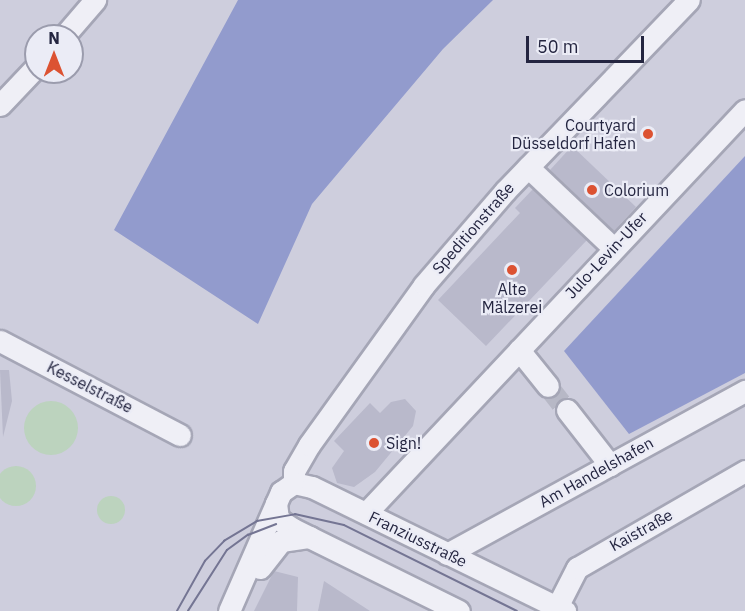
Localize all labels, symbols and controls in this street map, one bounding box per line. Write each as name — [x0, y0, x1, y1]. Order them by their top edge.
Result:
north arrow — [24, 24, 84, 84]
scale bar — [529, 24, 648, 62]
text: N — [48, 28, 60, 48]
text: 50 m — [537, 35, 579, 58]
place label: Courtyard Düsseldorf Hafen — [512, 115, 636, 153]
marker: Courtyard Düsseldorf Hafen — [641, 127, 655, 141]
street label: Speditionstraße — [428, 178, 518, 278]
place label: Colorium — [604, 180, 669, 200]
marker: Colorium — [585, 183, 599, 197]
street label: Julo-Levin-Ufer — [561, 208, 651, 302]
marker: Alte Mälzerei — [505, 263, 519, 277]
place label: Alte Mälzerei — [482, 279, 542, 317]
street label: Kesselstraße — [44, 357, 136, 417]
place label: Sign! — [386, 433, 421, 453]
street label: Am Handelshafen — [535, 433, 657, 511]
marker: Sign! — [367, 436, 381, 450]
street label: Kaistraße — [606, 505, 676, 555]
street label: Franziusstraße — [366, 507, 470, 571]

